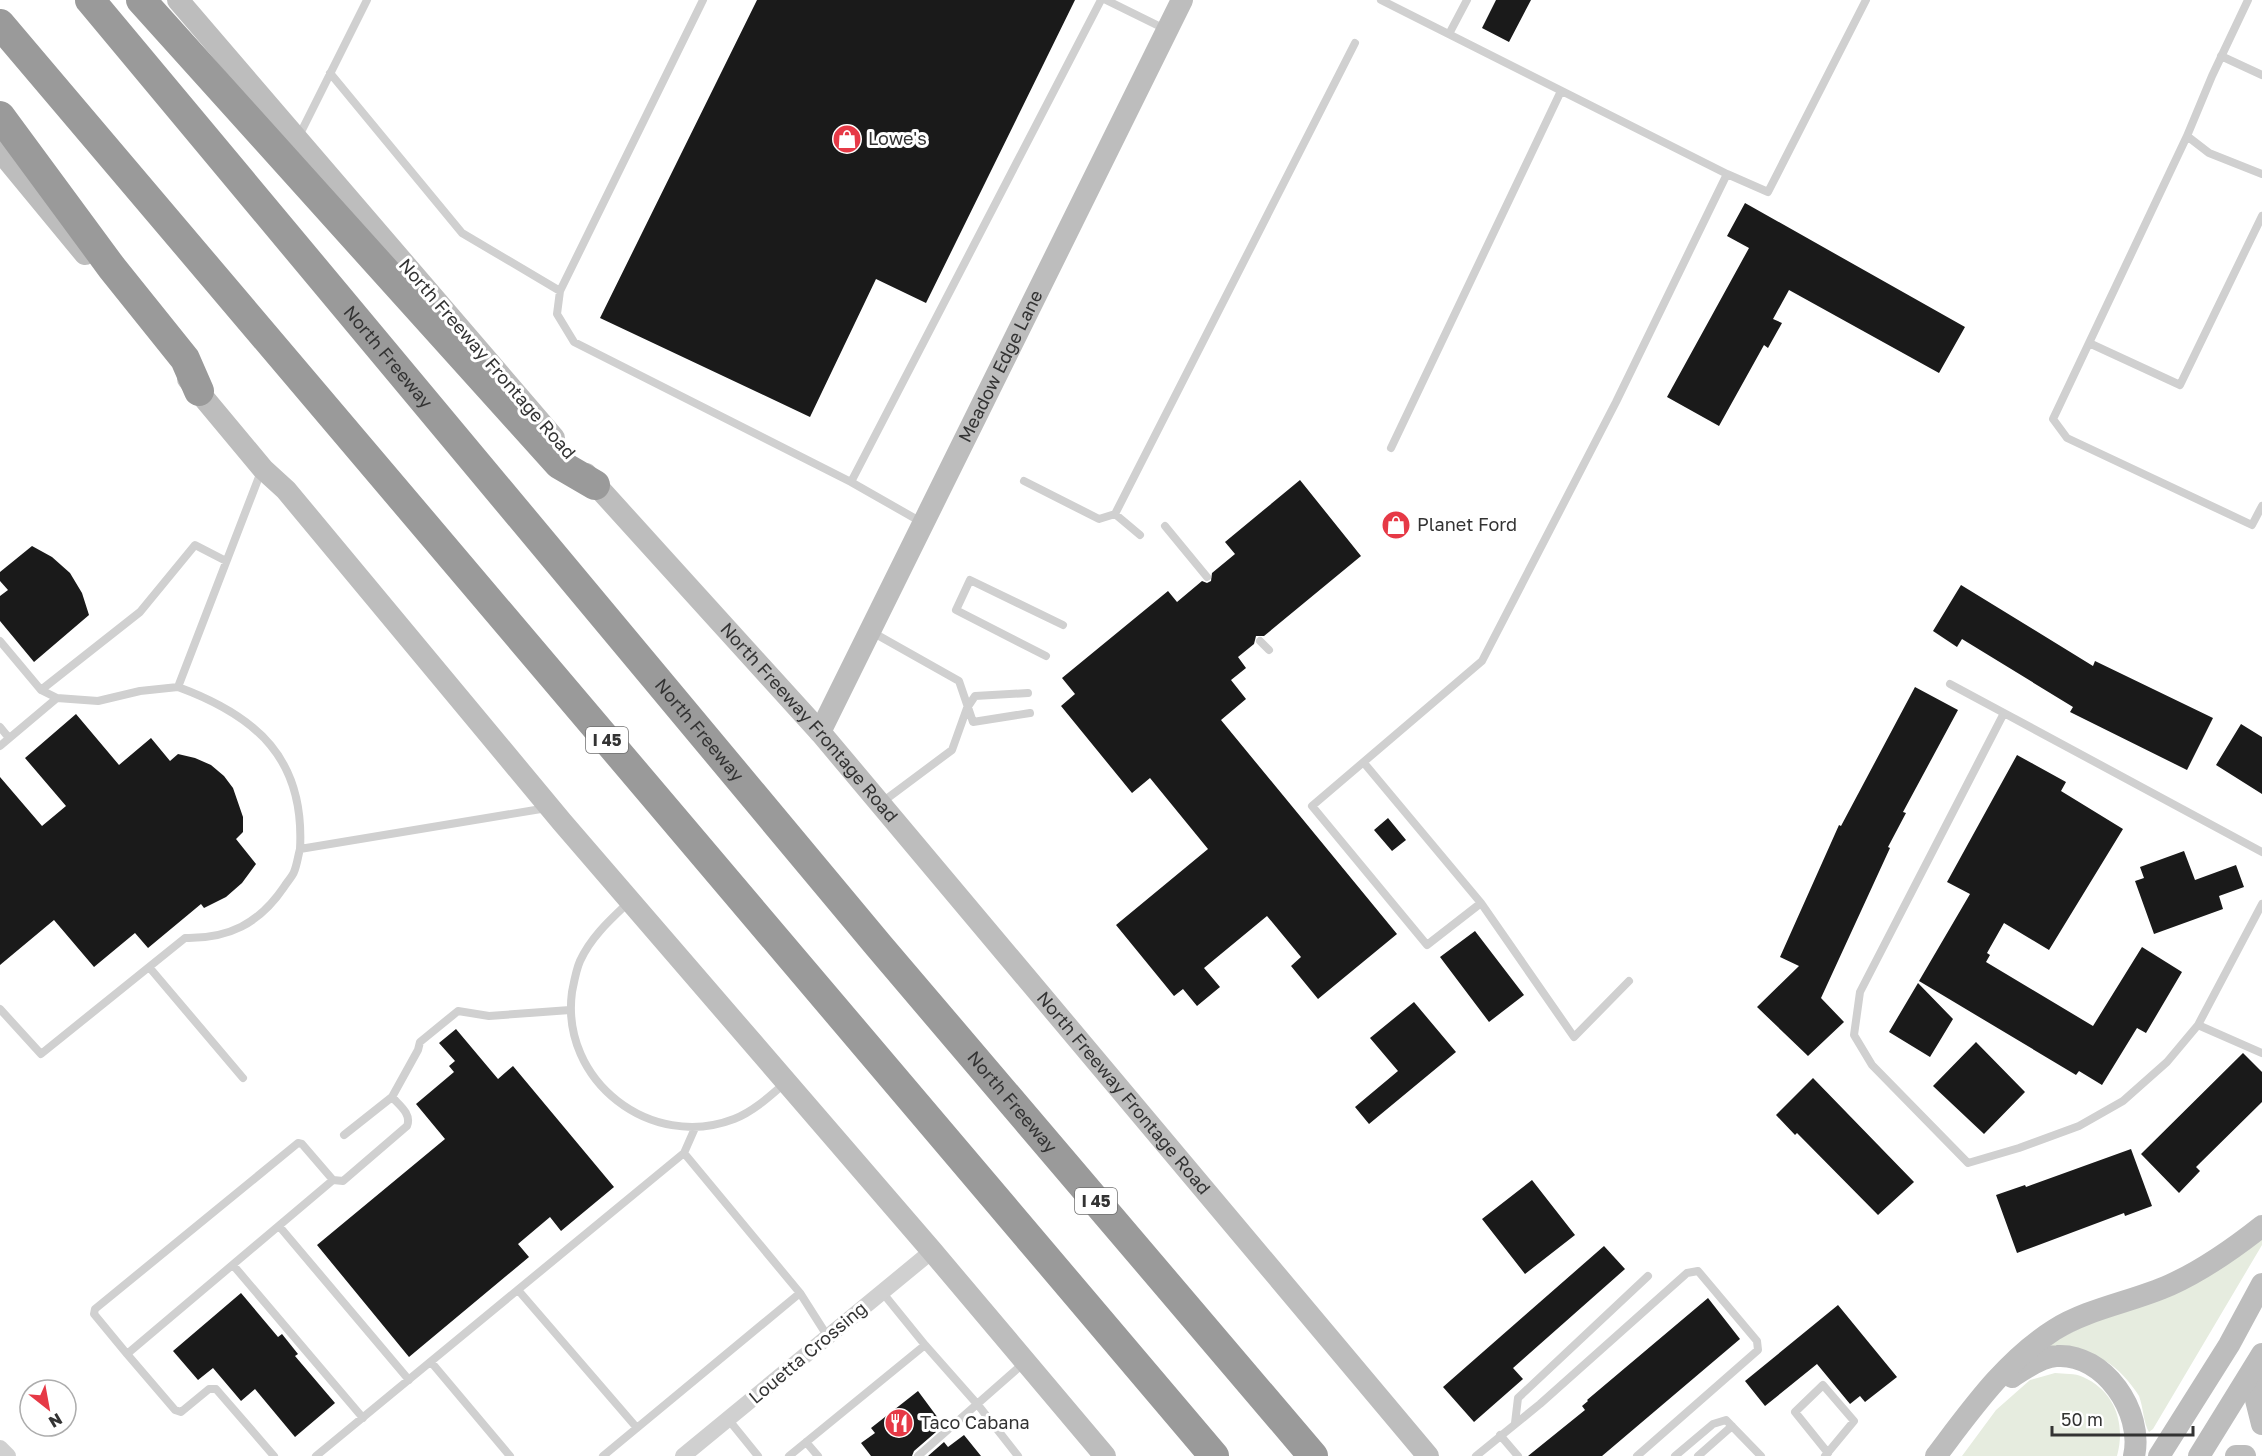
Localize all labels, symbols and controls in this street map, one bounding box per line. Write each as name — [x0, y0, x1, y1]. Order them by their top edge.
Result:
shop icon: Lowe's — [831, 123, 863, 155]
place label: Lowe's — [868, 127, 927, 149]
street label: North Freeway Frontage Road — [395, 254, 581, 463]
street label: Meadow Edge Lane — [953, 286, 1047, 446]
street label: North Freeway — [339, 301, 438, 412]
shop icon: Planet Ford — [1380, 509, 1412, 541]
place label: Planet Ford — [1417, 513, 1517, 535]
street label: North Freeway Frontage Road — [716, 618, 903, 826]
street label: North Freeway — [651, 674, 749, 786]
road number: I 45 — [586, 727, 628, 753]
street label: North Freeway Frontage Road — [1033, 987, 1216, 1199]
street label: North Freeway — [963, 1046, 1062, 1157]
road number: I 45 — [1075, 1188, 1117, 1214]
street label: Louetta Crossing — [744, 1297, 871, 1408]
north arrow — [18, 1378, 78, 1438]
scale bar — [2052, 1399, 2193, 1437]
restaurant icon: Taco Cabana — [883, 1407, 915, 1439]
text: 50 m — [2061, 1408, 2103, 1430]
text: N — [45, 1409, 66, 1433]
place label: Taco Cabana — [920, 1411, 1030, 1433]

